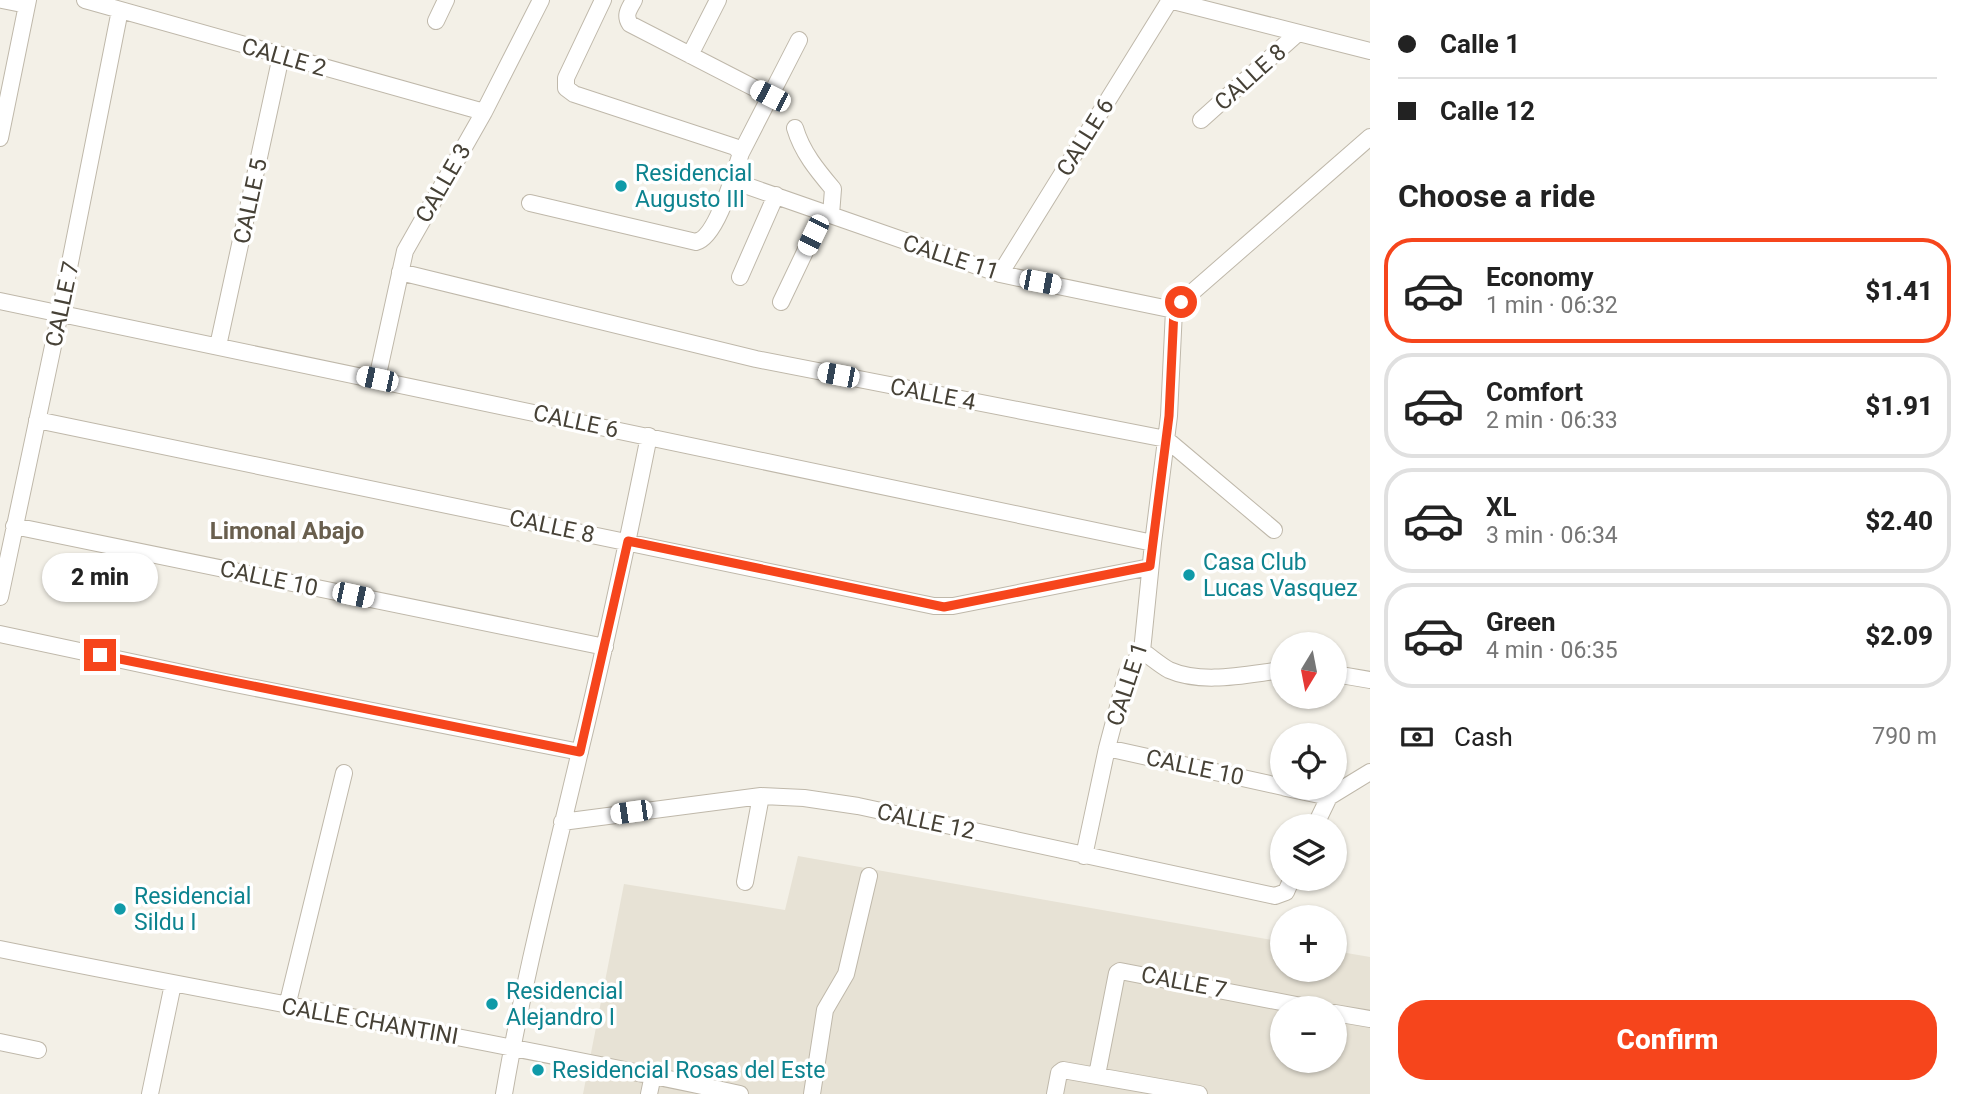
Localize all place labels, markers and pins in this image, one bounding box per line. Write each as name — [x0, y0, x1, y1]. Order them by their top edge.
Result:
place label: Residencial Augusto III — [635, 160, 752, 213]
marker: Residencial Augusto III — [613, 178, 629, 194]
place label: Casa Club Lucas Vasquez — [1203, 549, 1358, 602]
marker: Casa Club Lucas Vasquez — [1181, 567, 1197, 583]
place label: Residencial Sildu I — [134, 883, 251, 936]
marker: Residencial Sildu I — [112, 901, 128, 917]
place label: Residencial Alejandro I — [506, 978, 623, 1031]
marker: Residencial Alejandro I — [484, 996, 500, 1012]
place label: Residencial Rosas del Este — [552, 1057, 826, 1084]
marker: Residencial Rosas del Este — [530, 1062, 546, 1078]

